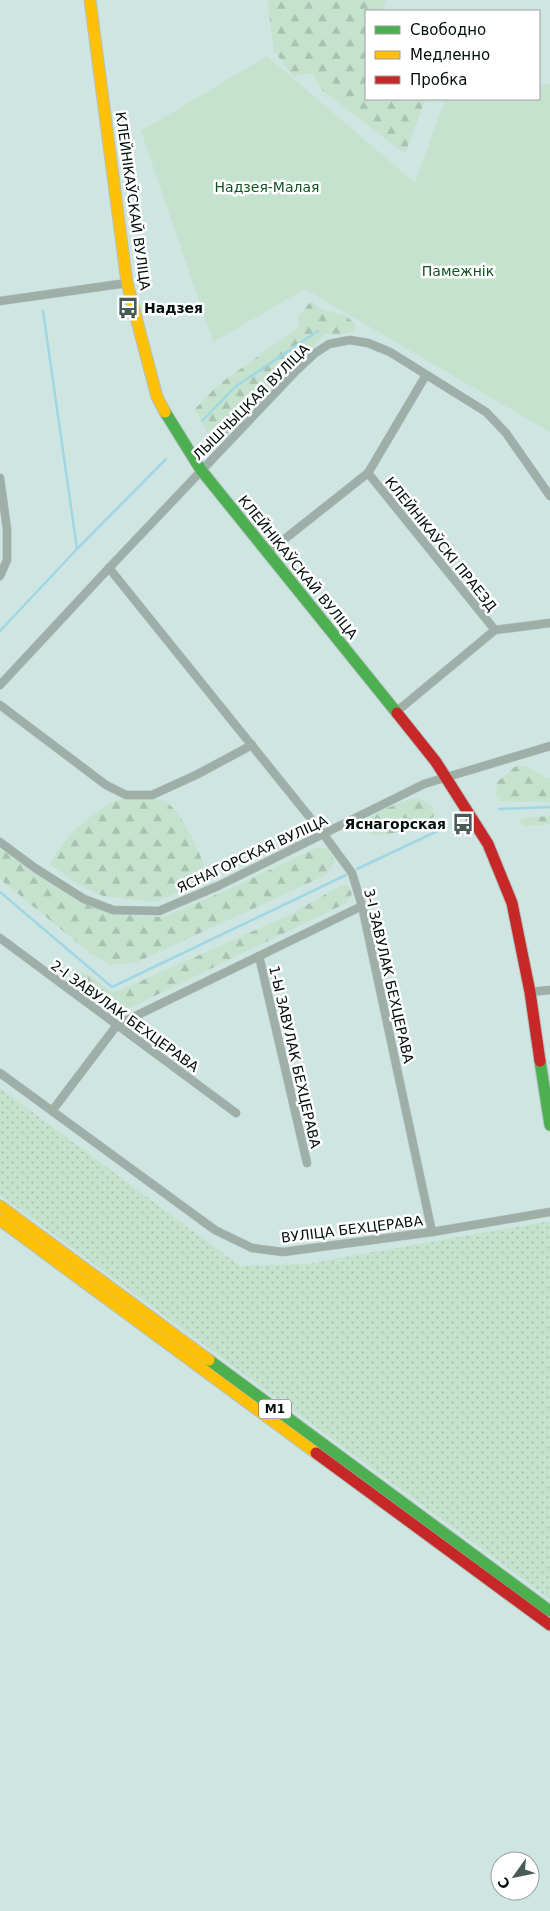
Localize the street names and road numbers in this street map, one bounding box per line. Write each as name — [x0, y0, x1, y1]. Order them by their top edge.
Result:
street label: КЛЕЙНІКАЎСКАЙ ВУЛІЦА — [113, 111, 154, 292]
street label: ЛЫШЧЫЦКАЯ ВУЛІЦА — [190, 340, 313, 463]
street label: КЛЕЙНІКАЎСКІ ПРАЕЗД — [382, 473, 501, 614]
street label: КЛЕЙНІКАЎСКАЙ ВУЛІЦА — [235, 491, 362, 642]
street label: ЯСНАГОРСКАЯ ВУЛІЦА — [174, 812, 330, 896]
street label: 3-І ЗАВУЛАК БЕХЦЕРАВА — [361, 887, 417, 1065]
street label: 2-І ЗАВУЛАК БЕХЦЕРАВА — [48, 957, 202, 1075]
street label: 1-Ы ЗАВУЛАК БЕХЦЕРАВА — [266, 964, 324, 1150]
street label: ВУЛІЦА БЕХЦЕРАВА — [280, 1212, 424, 1246]
road number: М1 — [259, 1400, 291, 1418]

